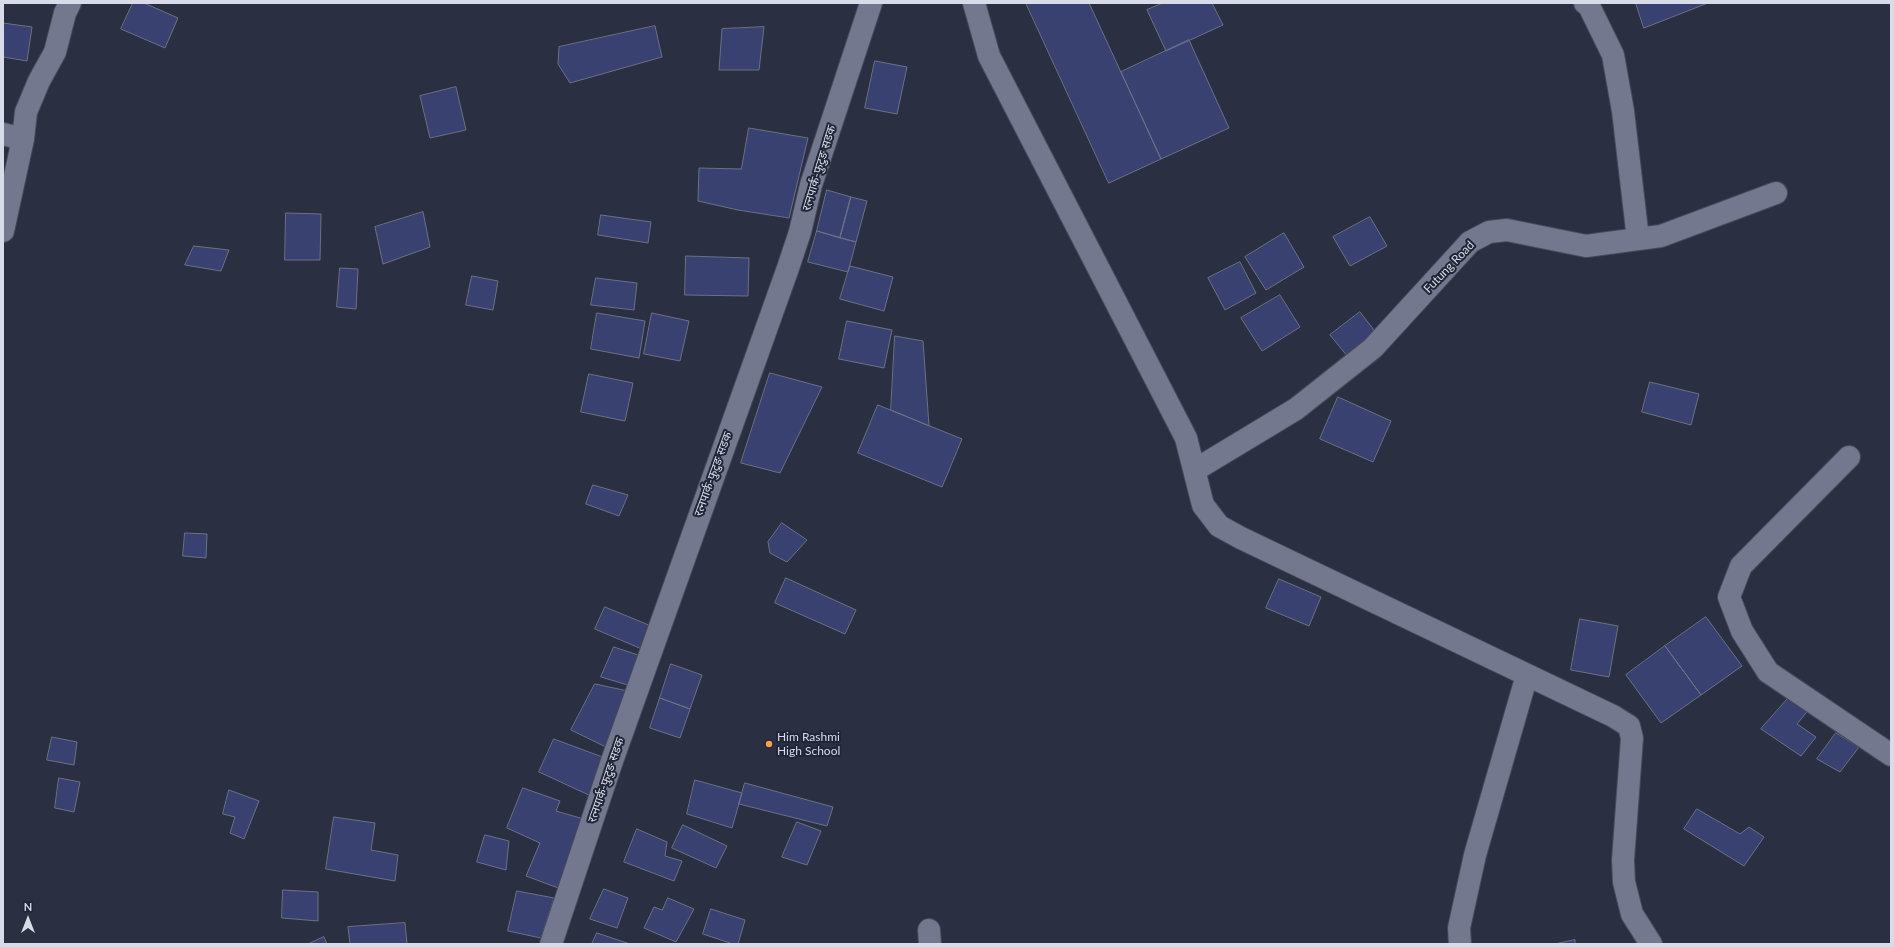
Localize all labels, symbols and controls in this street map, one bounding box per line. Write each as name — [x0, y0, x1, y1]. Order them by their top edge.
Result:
street label: रत्नपार्क-फुटुङ सडक — [799, 124, 839, 212]
street label: Futung Road — [1421, 238, 1477, 296]
street label: रत्नपार्क-फुटुङ सडक — [691, 430, 735, 518]
place label: Him Rashmi High School — [777, 730, 840, 758]
street label: रत्नपार्क-फुटुङ सडक — [585, 736, 627, 824]
marker: Him Rashmi High School — [764, 739, 774, 749]
north arrow — [8, 899, 48, 939]
text: N — [24, 900, 32, 913]

